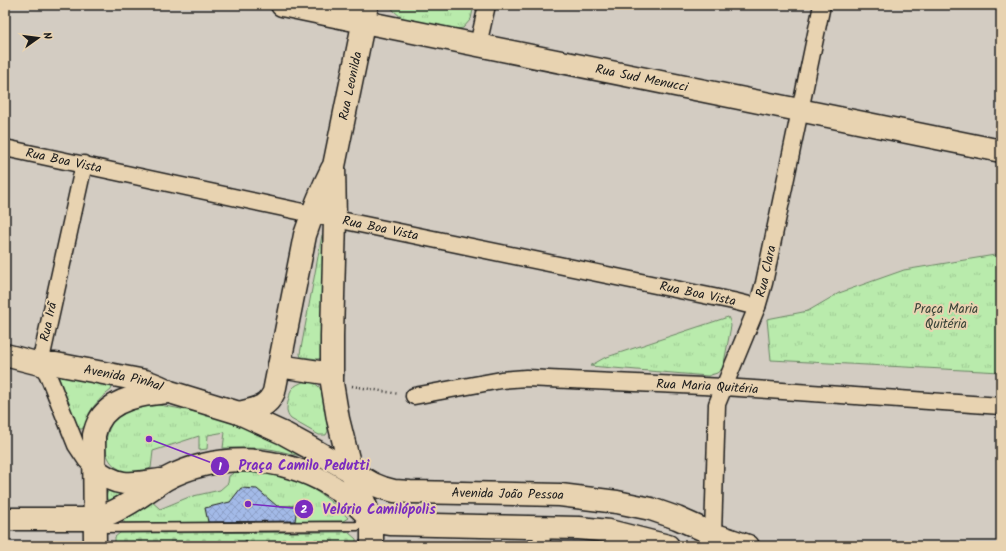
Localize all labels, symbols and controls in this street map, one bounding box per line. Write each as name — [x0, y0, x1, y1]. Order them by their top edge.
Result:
north arrow — [18, 18, 58, 58]
text: N — [37, 30, 56, 41]
street label: Rua Leonilda — [333, 50, 369, 122]
street label: Rua Sud Menucci — [593, 59, 691, 98]
street label: Rua Boa Vista — [24, 142, 104, 179]
street label: Rua Boa Vista — [340, 210, 421, 246]
street label: Rua Clara — [750, 243, 782, 300]
street label: Rua Boa Vista — [658, 276, 738, 312]
street label: Rua Irã — [35, 299, 64, 344]
park label: Praça Maria Quitéria — [914, 299, 978, 335]
street label: Avenida Pinhal — [82, 359, 167, 397]
street label: Rua Maria Quitéria — [656, 373, 759, 400]
callout: Praça Camilo Pedutti — [210, 453, 377, 479]
text: Praça Camilo Pedutti — [239, 455, 370, 477]
text: 1 — [218, 457, 222, 476]
street label: Avenida João Pessoa — [451, 482, 565, 506]
callout: Velório Camilópolis — [294, 496, 444, 522]
text: Velório Camilópolis — [322, 499, 436, 521]
text: 2 — [301, 500, 308, 519]

